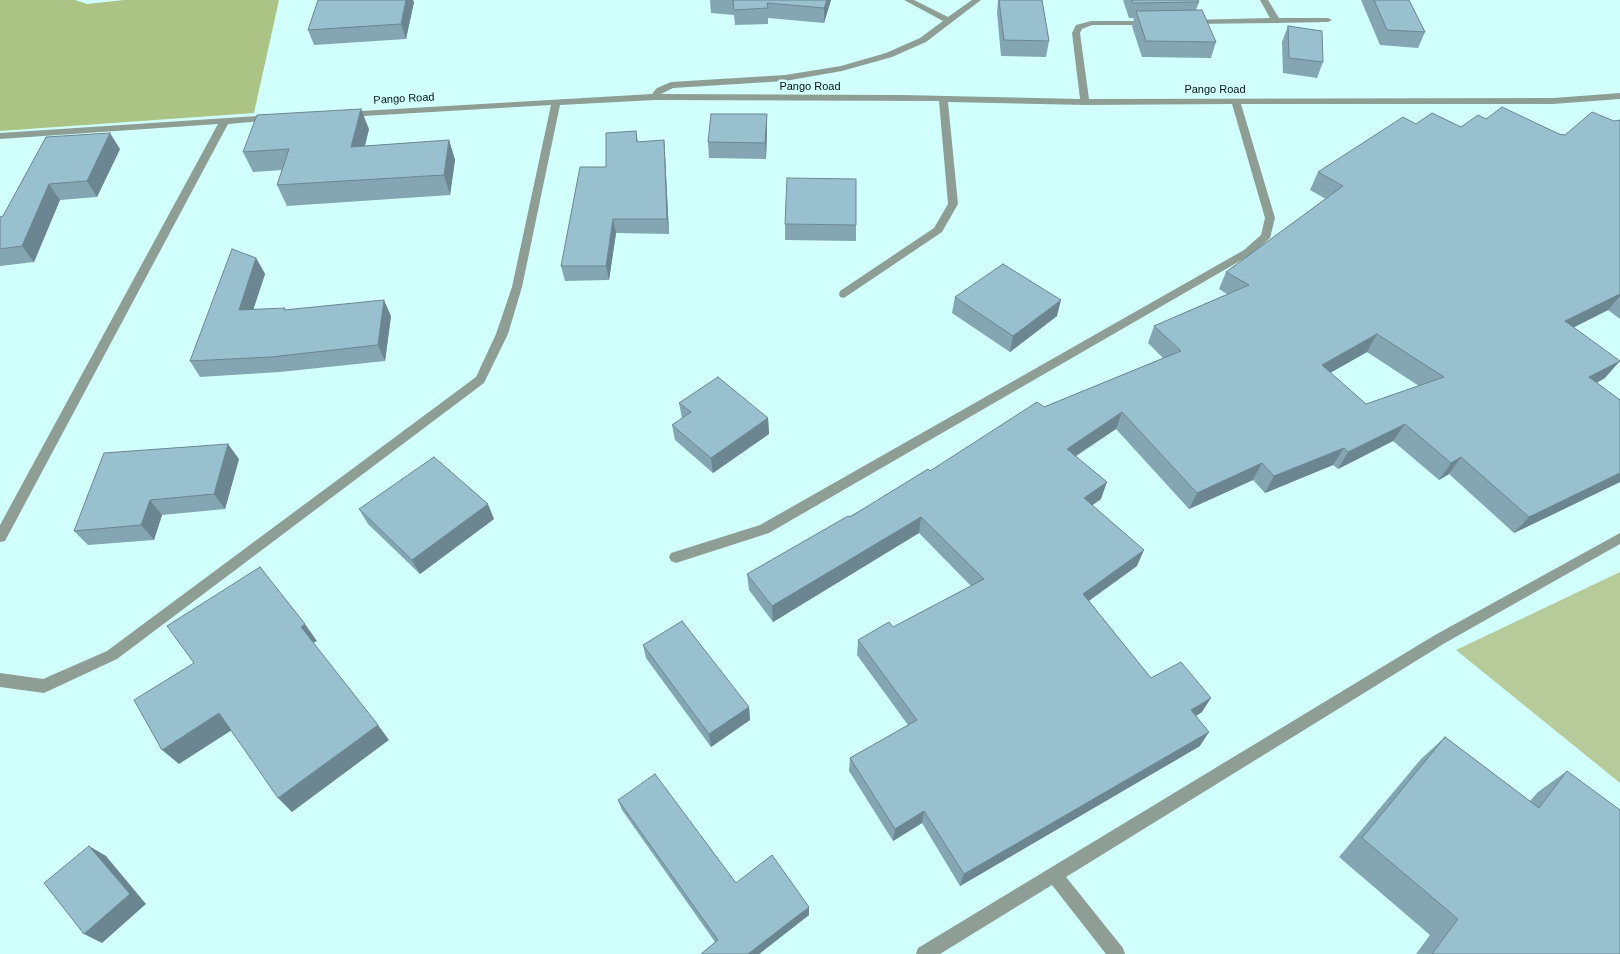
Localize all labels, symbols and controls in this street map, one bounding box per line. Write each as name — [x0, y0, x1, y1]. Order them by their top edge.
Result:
street label: Pango Road — [779, 80, 841, 94]
street label: Pango Road — [1184, 83, 1246, 97]
street label: Pango Road — [373, 91, 435, 107]

